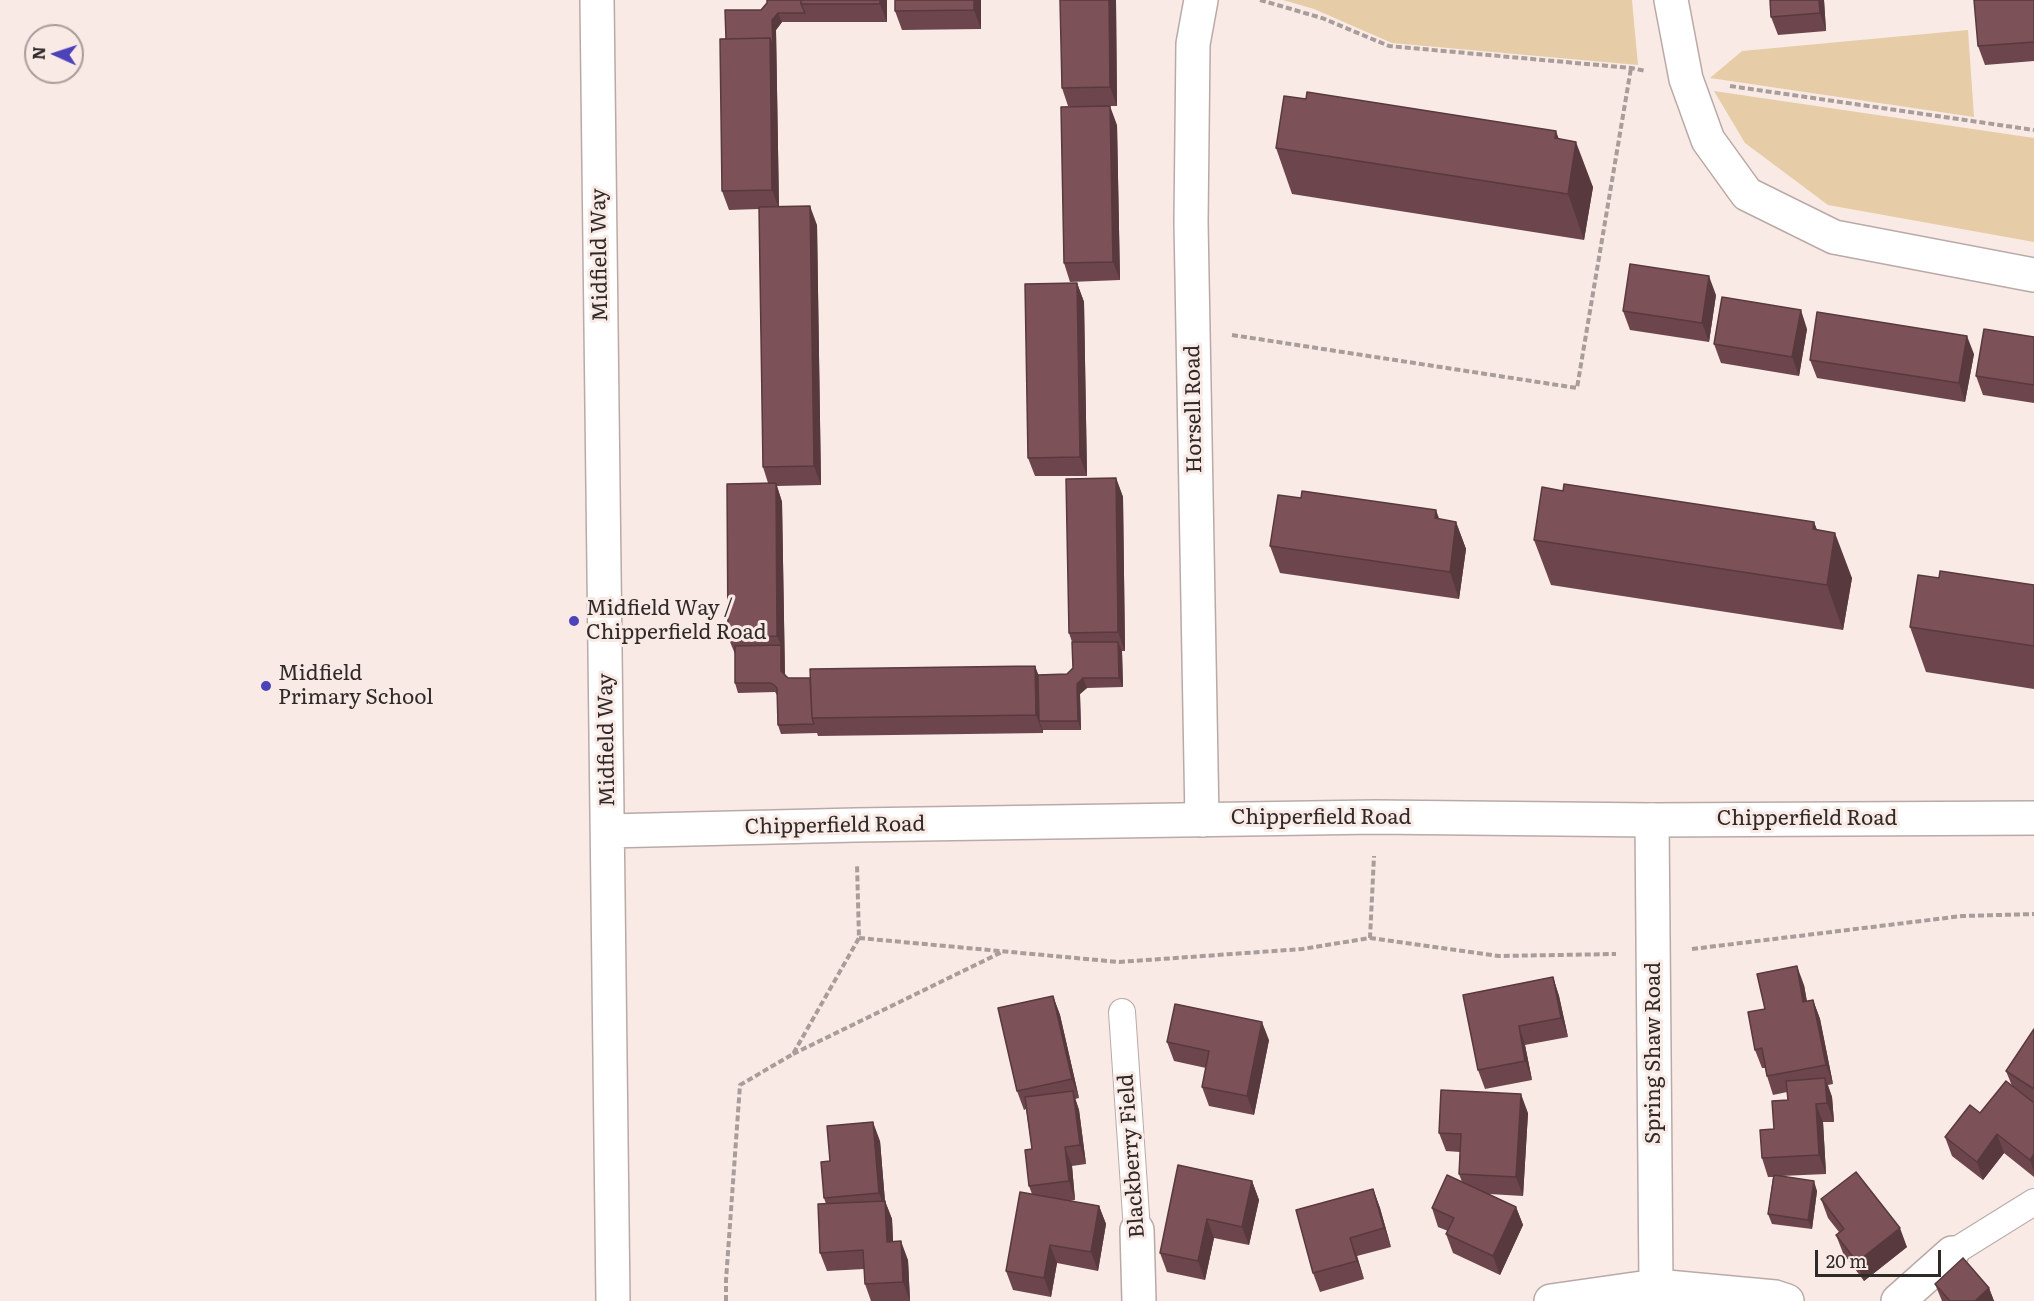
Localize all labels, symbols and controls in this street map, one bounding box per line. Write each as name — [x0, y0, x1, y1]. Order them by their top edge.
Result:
north arrow — [24, 24, 84, 84]
text: N — [26, 46, 50, 61]
street label: Midfield Way — [586, 188, 614, 322]
street label: Horsell Road — [1180, 344, 1208, 474]
place label: Midfield Way / Chipperfield Road — [586, 596, 767, 646]
marker: Midfield Way / Chipperfield Road — [567, 614, 581, 628]
place label: Midfield Primary School — [278, 661, 433, 711]
street label: Midfield Way — [593, 673, 621, 807]
marker: Midfield Primary School — [259, 679, 273, 693]
street label: Chipperfield Road — [1231, 805, 1411, 831]
street label: Chipperfield Road — [1717, 806, 1897, 832]
street label: Chipperfield Road — [745, 812, 925, 840]
street label: Spring Shaw Road — [1641, 962, 1667, 1144]
street label: Blackberry Field — [1114, 1073, 1150, 1239]
scale bar — [1818, 1238, 1944, 1276]
text: 20 m — [1826, 1247, 1867, 1274]

